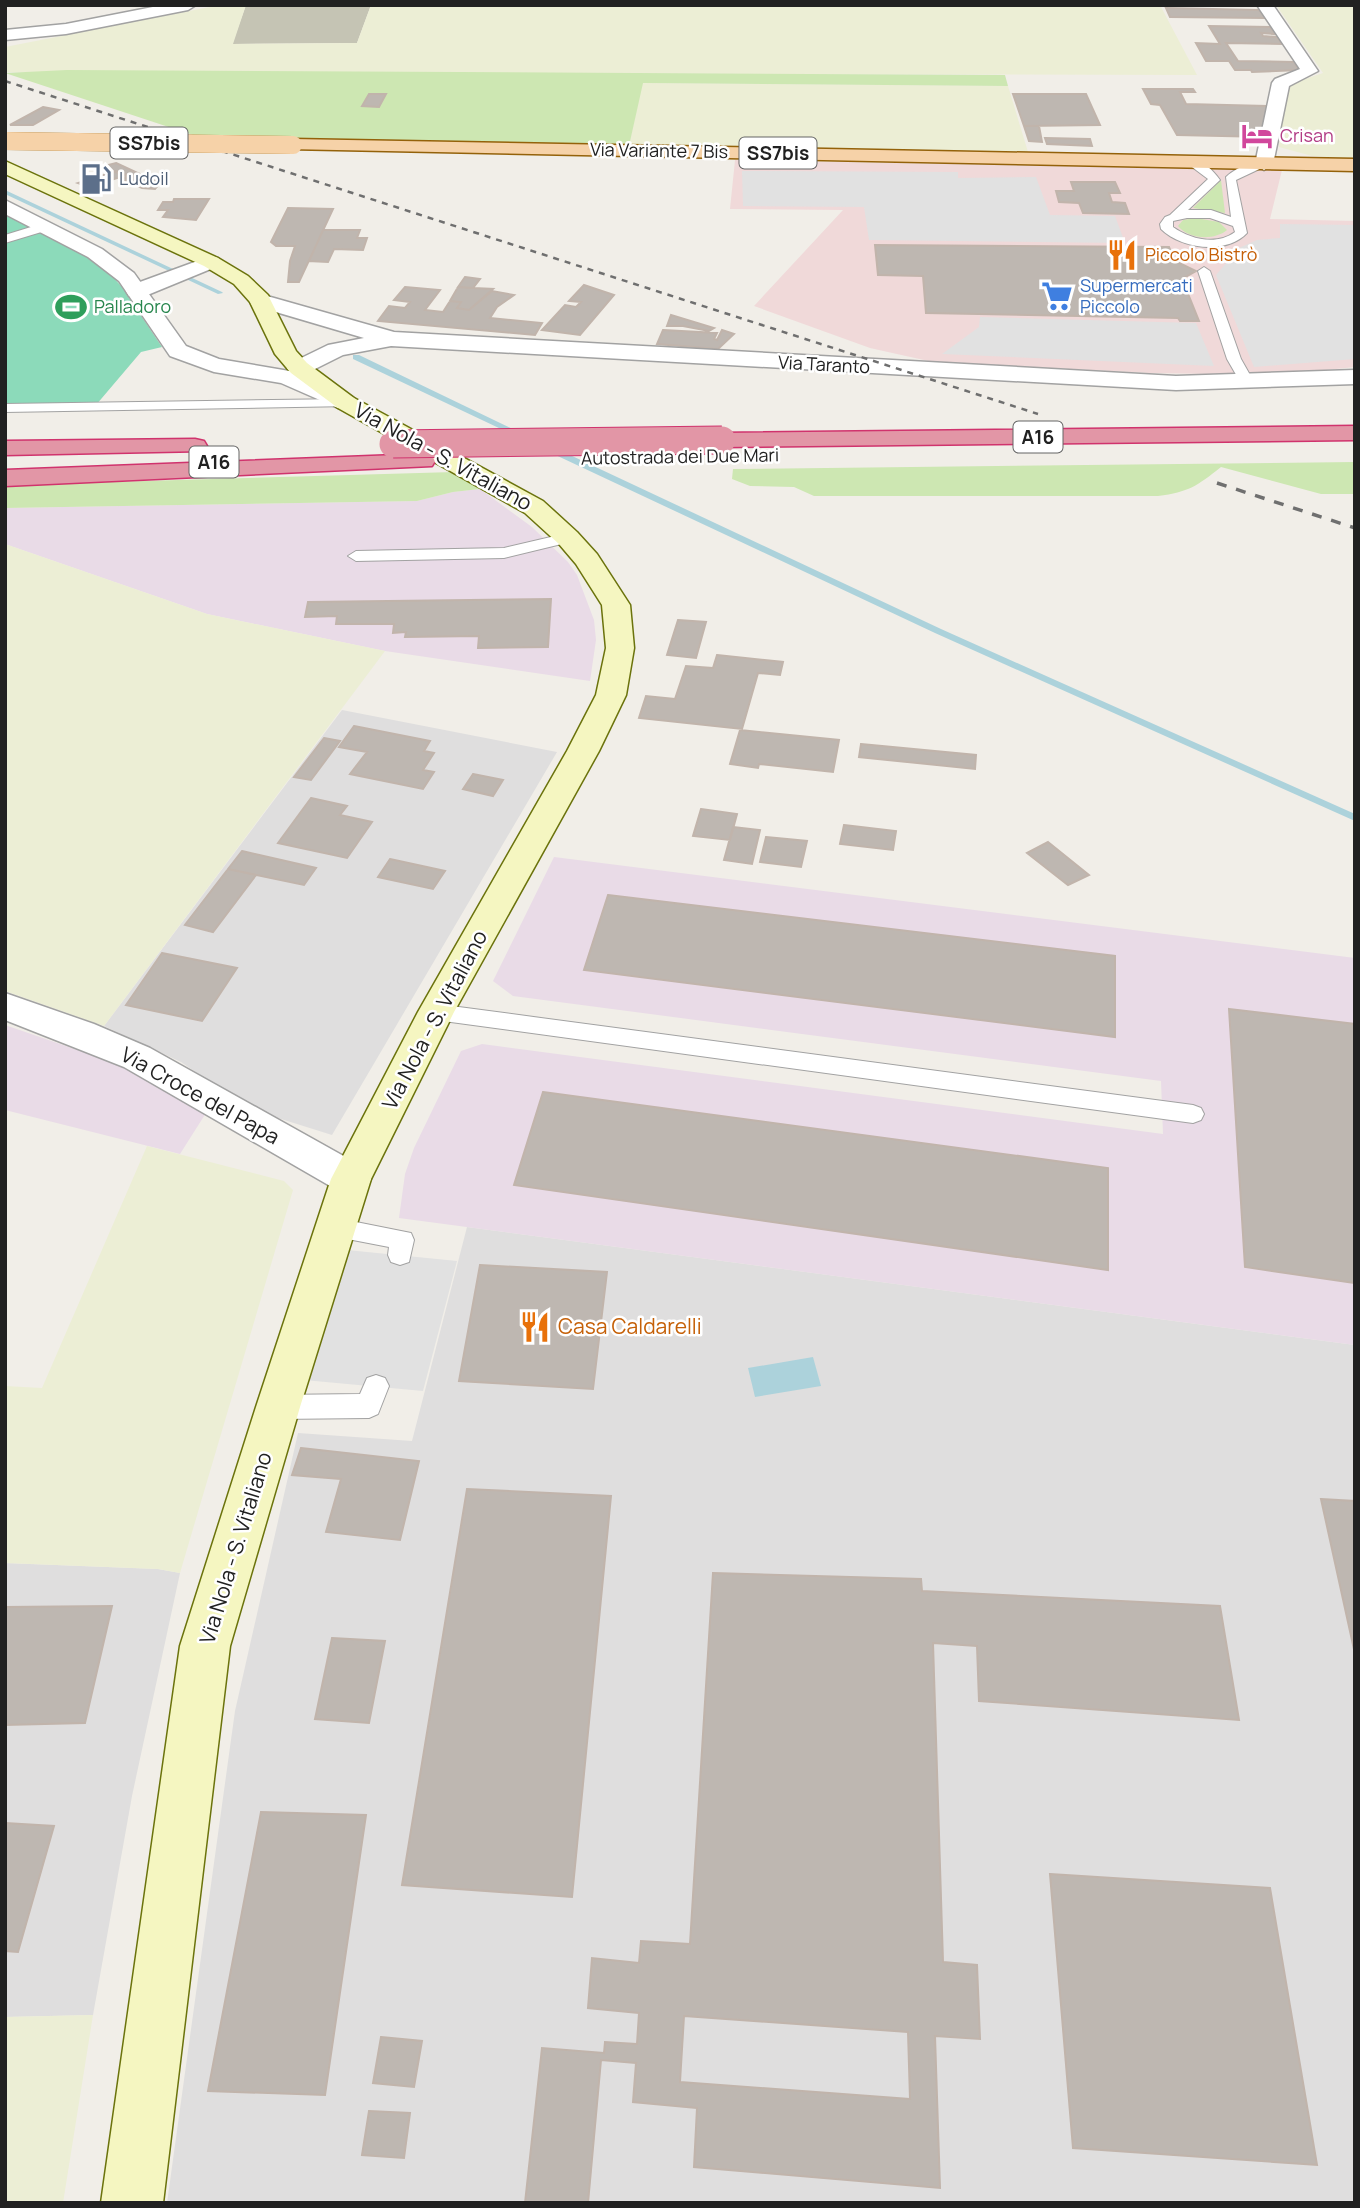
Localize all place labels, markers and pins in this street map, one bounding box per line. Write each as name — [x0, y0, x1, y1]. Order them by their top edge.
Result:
hotel icon: Crisan — [1240, 119, 1274, 153]
place label: Crisan — [1280, 123, 1334, 147]
fuel station icon: Ludoil — [79, 162, 113, 196]
place label: Ludoil — [119, 166, 169, 190]
restaurant icon: Piccolo Bistrò — [1105, 238, 1139, 272]
place label: Piccolo Bistrò — [1145, 242, 1257, 266]
place label: Supermercati Piccolo — [1080, 273, 1193, 318]
supermarket icon: Supermercati Piccolo — [1040, 279, 1074, 313]
sports icon: Palladoro — [54, 290, 88, 324]
place label: Palladoro — [94, 294, 171, 318]
restaurant icon: Casa Caldarelli — [518, 1310, 552, 1344]
place label: Casa Caldarelli — [558, 1312, 702, 1340]

